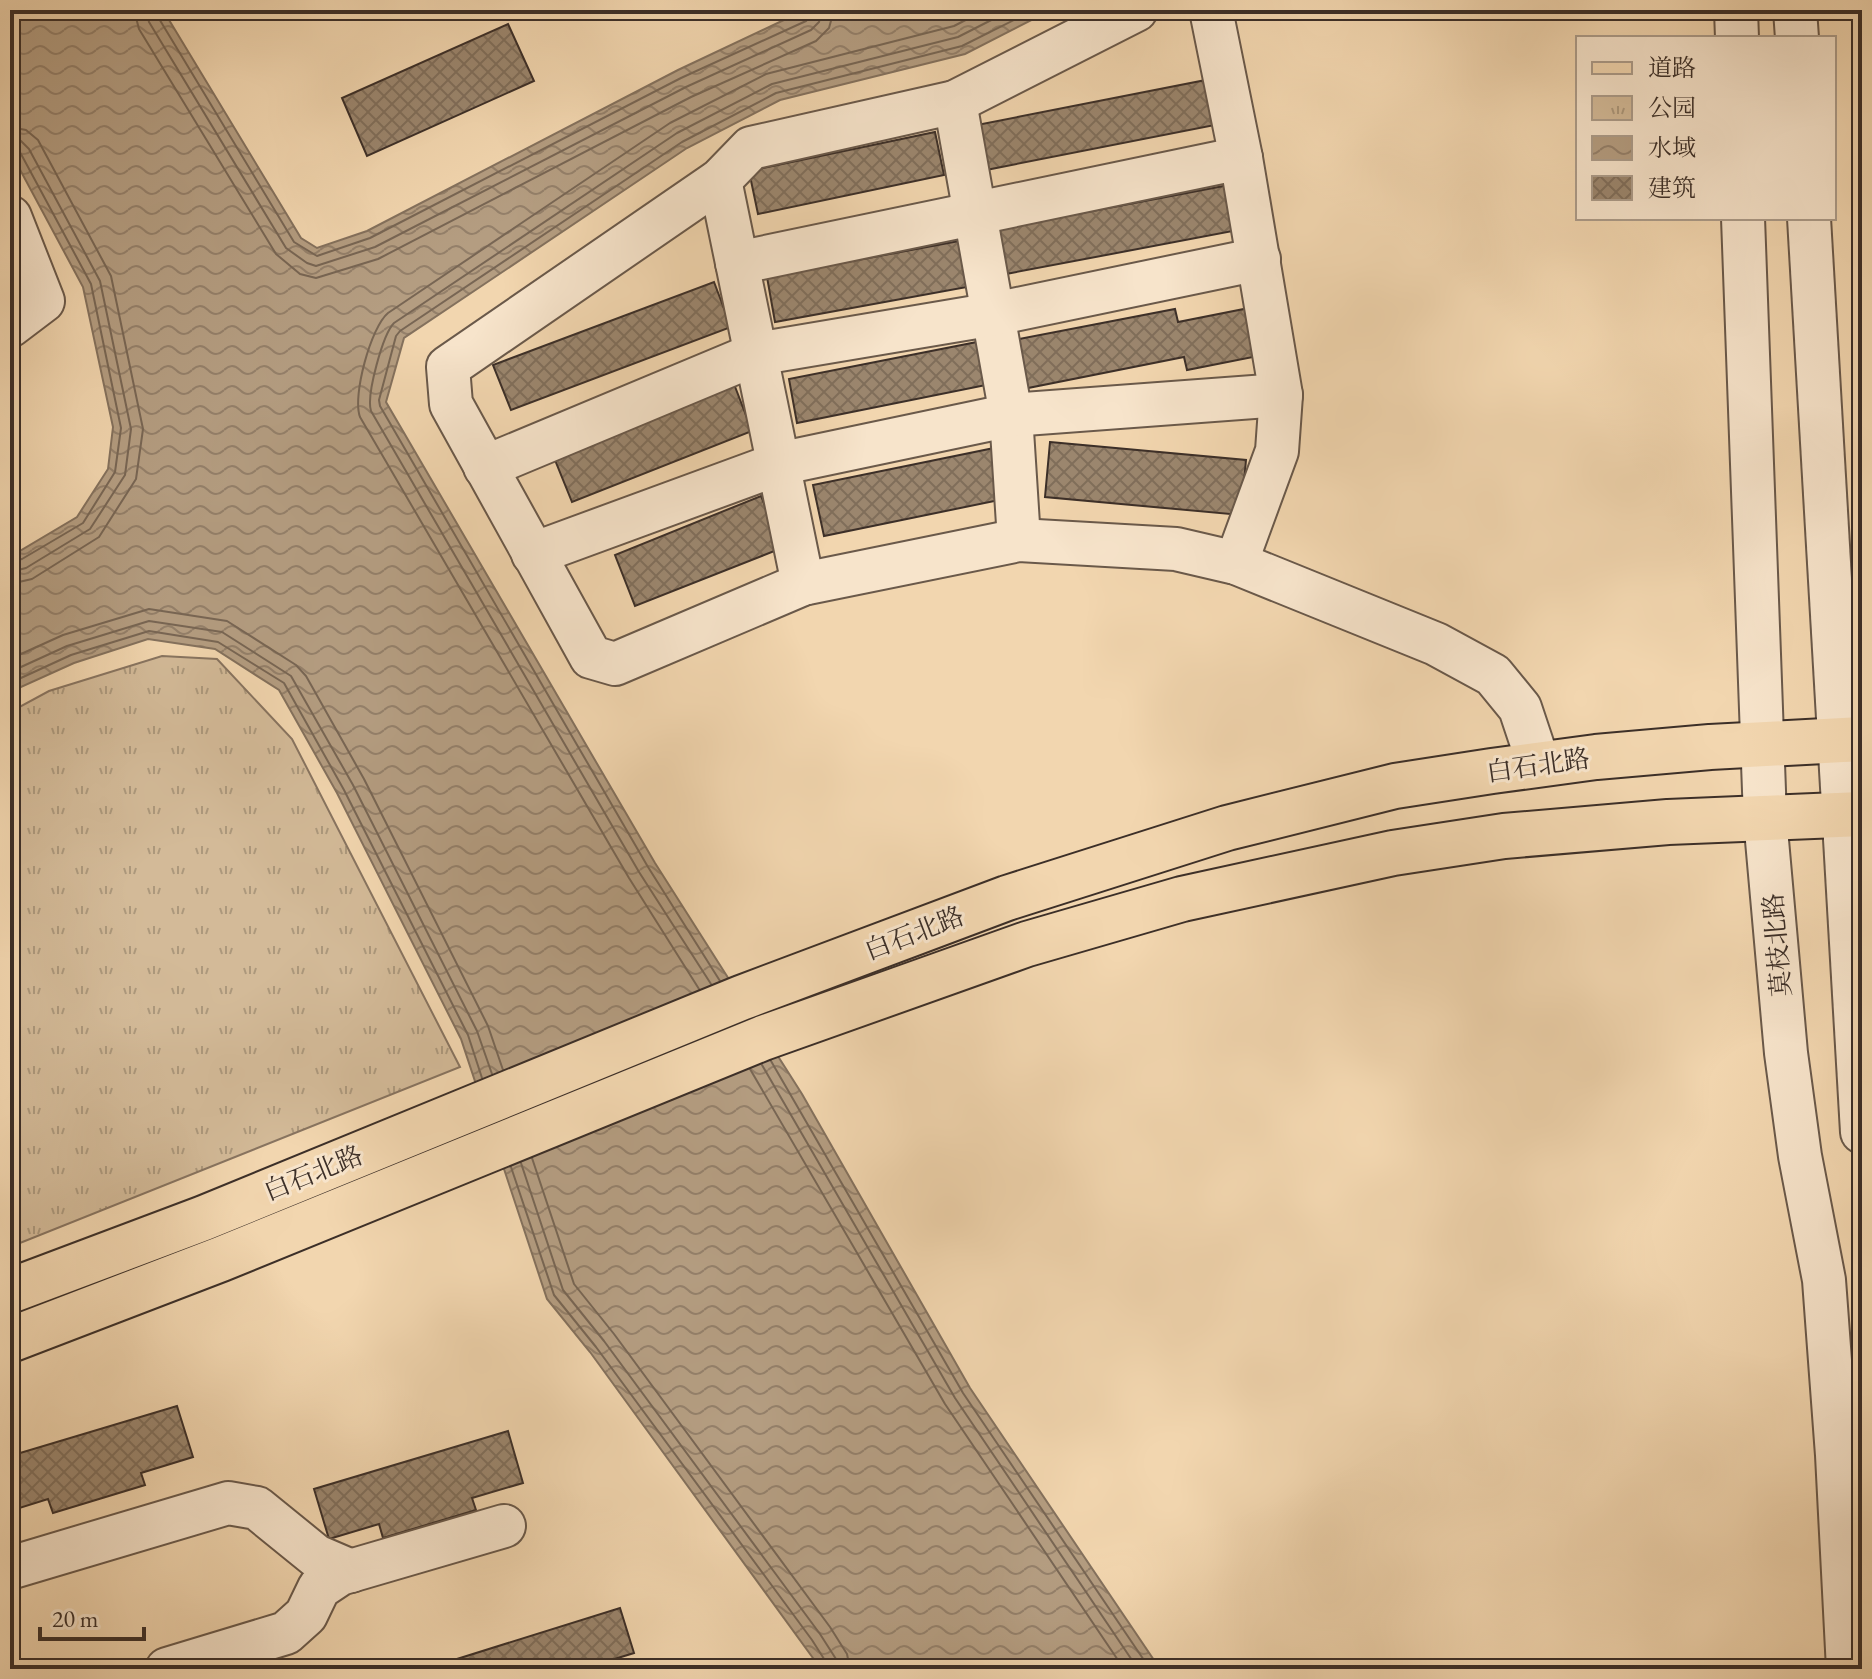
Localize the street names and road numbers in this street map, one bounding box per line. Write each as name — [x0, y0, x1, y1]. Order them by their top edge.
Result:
street label: 白石北路 — [1484, 741, 1592, 789]
street label: 莫枝北路 — [1756, 892, 1798, 998]
street label: 白石北路 — [859, 898, 969, 968]
street label: 白石北路 — [258, 1138, 368, 1208]

